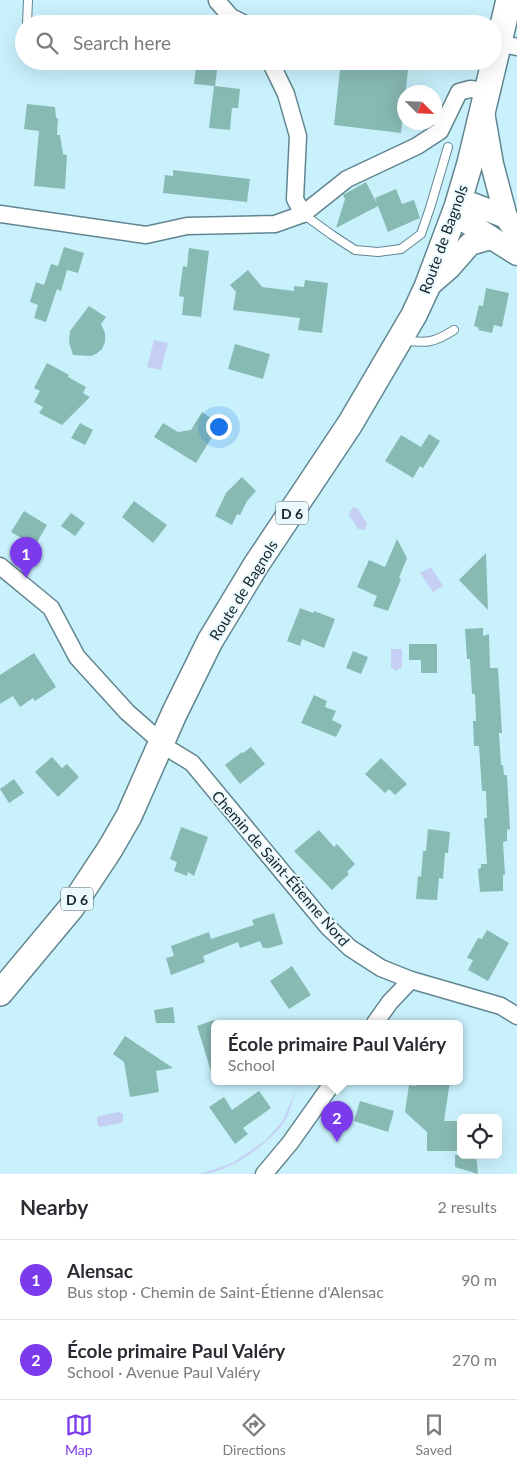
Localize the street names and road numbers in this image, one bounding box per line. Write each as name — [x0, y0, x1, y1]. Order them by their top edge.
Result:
street label: Route de Bagnols — [415, 182, 471, 296]
road number: D 6 — [276, 502, 308, 524]
street label: Route de Bagnols — [205, 537, 281, 643]
street label: Chemin de Saint-Étienne Nord — [209, 787, 353, 949]
road number: D 6 — [61, 888, 93, 911]

